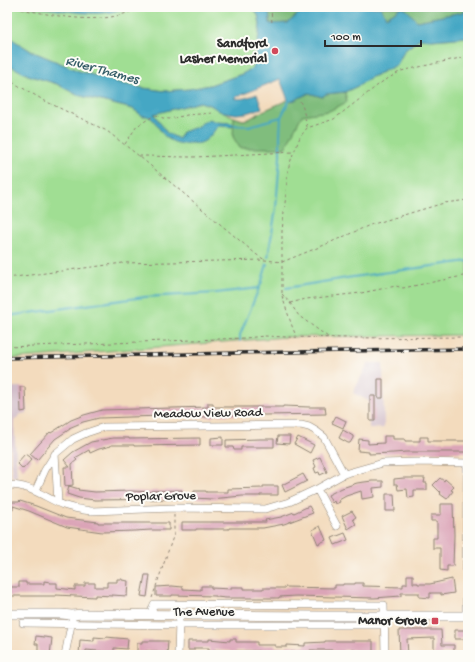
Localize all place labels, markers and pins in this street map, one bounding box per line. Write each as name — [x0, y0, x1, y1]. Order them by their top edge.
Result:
place label: Sandford Lasher Memorial — [180, 36, 268, 67]
marker: Sandford Lasher Memorial — [270, 46, 280, 56]
place label: Manor Grove — [358, 614, 428, 629]
marker: Manor Grove — [430, 616, 440, 626]

